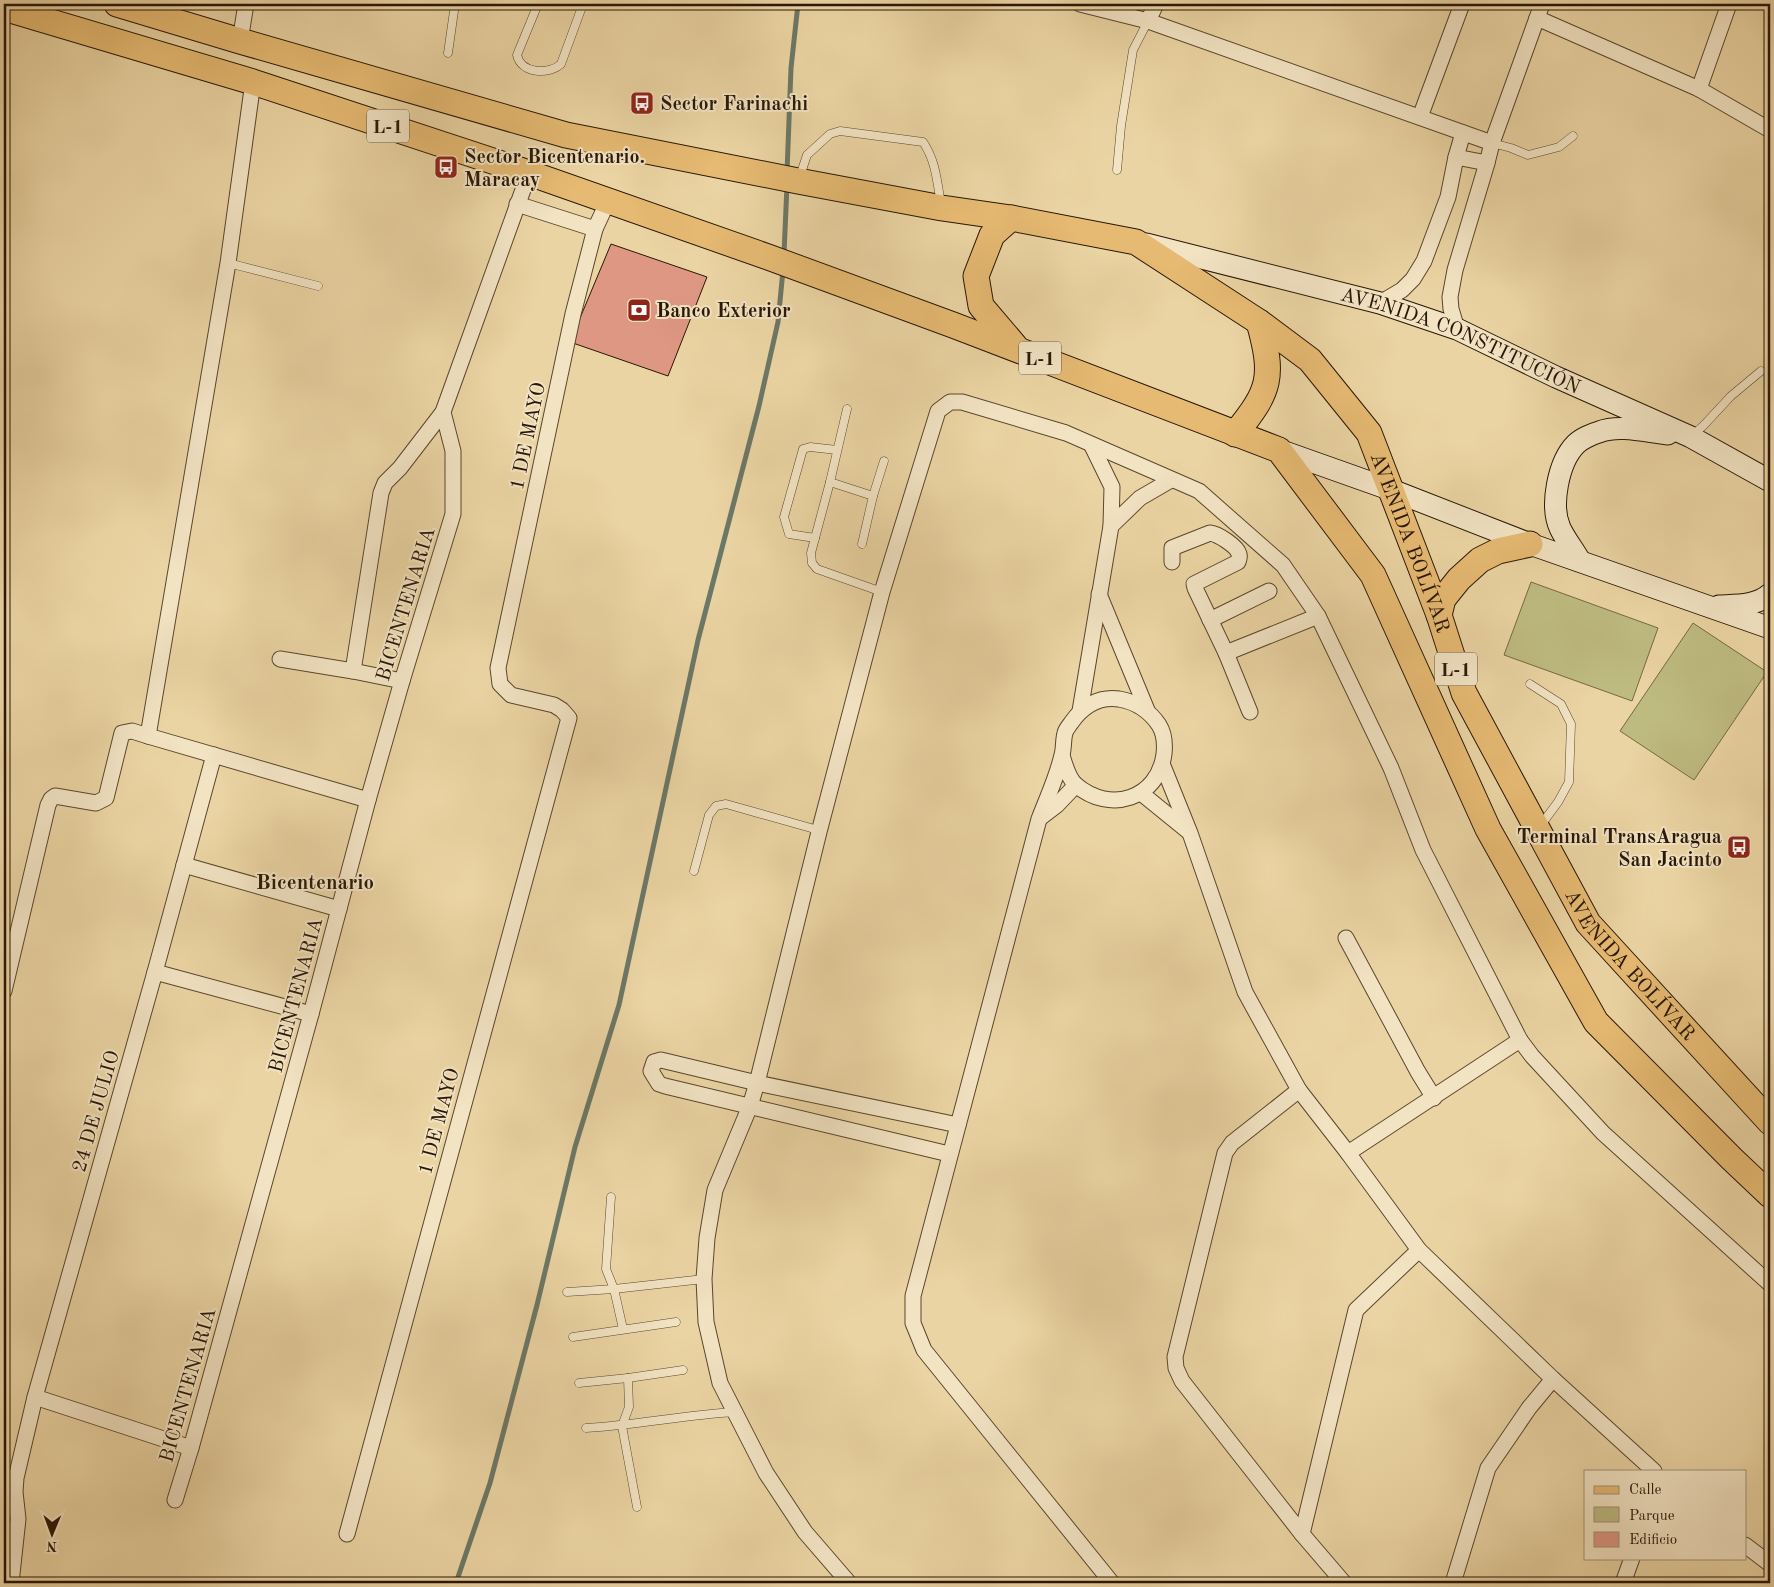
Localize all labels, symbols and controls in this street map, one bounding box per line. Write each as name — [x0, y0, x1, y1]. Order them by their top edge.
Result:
bus stop icon: Sector Farinachi — [629, 90, 655, 116]
place label: Sector Farinachi — [660, 95, 808, 115]
road number: L-1 — [367, 110, 409, 142]
place label: Sector Bicentenario. Maracay — [464, 148, 645, 191]
bus stop icon: Sector Bicentenario. Maracay — [433, 154, 459, 180]
street label: AVENIDA CONSTITUCIÓN — [1338, 285, 1583, 399]
bank icon: Banco Exterior — [626, 297, 652, 323]
place label: Banco Exterior — [656, 302, 791, 322]
road number: L-1 — [1019, 342, 1061, 374]
street label: 1 DE MAYO — [508, 381, 550, 492]
street label: AVENIDA BOLÍVAR — [1366, 450, 1452, 635]
street label: BICENTENARIA — [374, 525, 440, 684]
road number: L-1 — [1435, 652, 1477, 686]
place label: Terminal TransAragua San Jacinto — [1517, 828, 1722, 871]
bus stop icon: Terminal TransAragua San Jacinto — [1726, 834, 1752, 860]
district label: Bicentenario — [256, 873, 374, 894]
street label: AVENIDA BOLÍVAR — [1560, 887, 1698, 1045]
street label: BICENTENARIA — [267, 916, 327, 1075]
street label: 24 DE JULIO — [70, 1048, 124, 1175]
street label: 1 DE MAYO — [416, 1066, 464, 1177]
street label: BICENTENARIA — [157, 1306, 221, 1465]
legend — [1584, 1470, 1746, 1560]
text: Calle — [1629, 1483, 1662, 1498]
text: Parque — [1629, 1509, 1675, 1524]
north arrow — [28, 1510, 78, 1560]
text: Edificio — [1629, 1533, 1677, 1548]
text: N — [46, 1539, 57, 1553]

